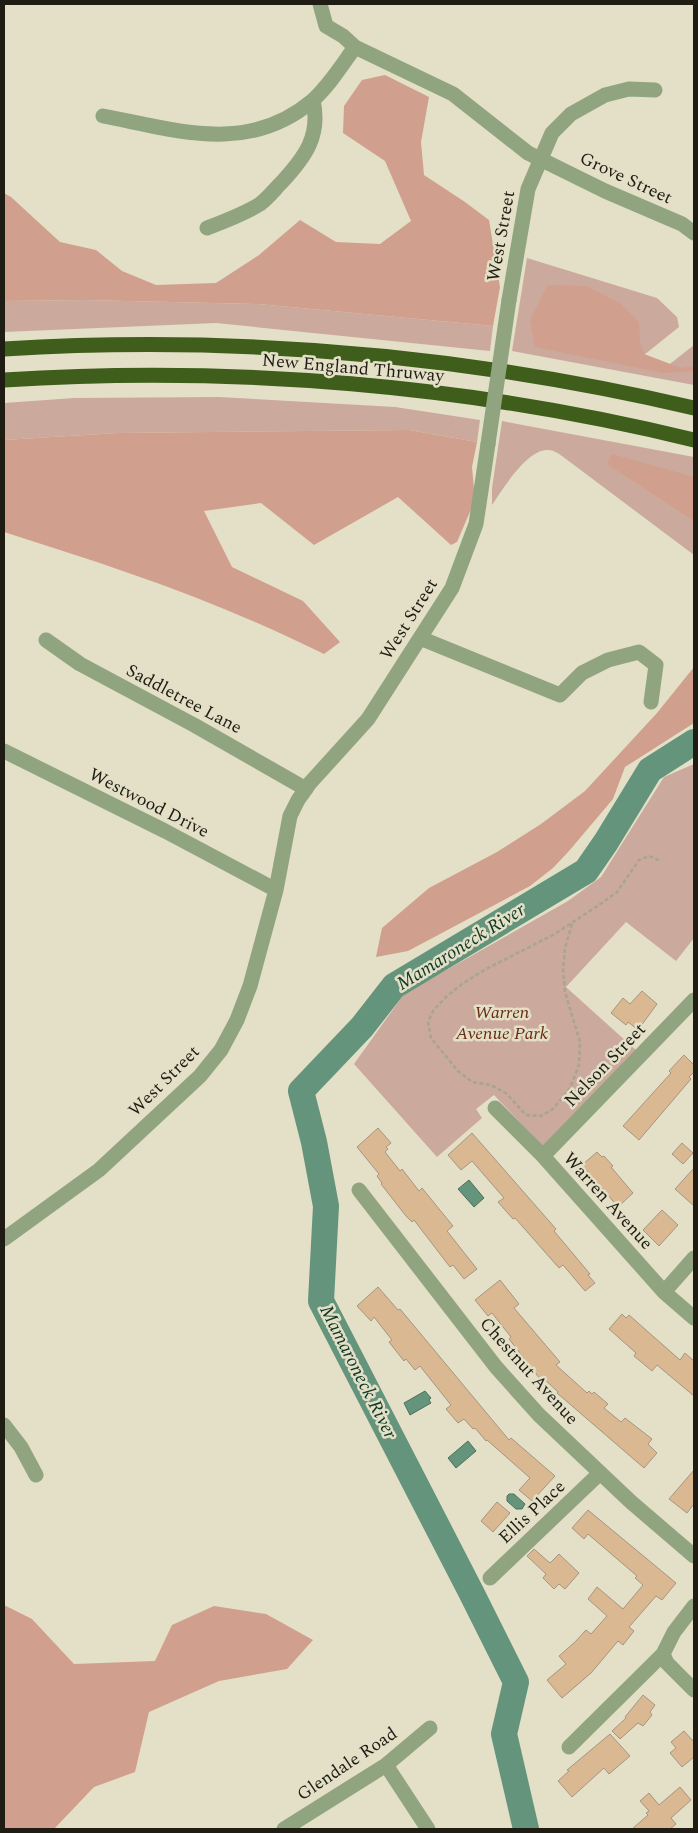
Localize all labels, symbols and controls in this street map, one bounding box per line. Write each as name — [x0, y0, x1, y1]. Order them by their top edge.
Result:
street label: Grove Street — [575, 145, 677, 211]
street label: West Street — [480, 188, 522, 284]
street label: New England Thruway — [261, 347, 447, 390]
street label: West Street — [373, 573, 445, 665]
street label: Saddletree Lane — [121, 657, 247, 741]
street label: Westwood Drive — [84, 761, 214, 845]
water label: Mamaroneck River — [391, 896, 531, 998]
park label: Warren Avenue Park — [455, 999, 549, 1047]
street label: Nelson Street — [558, 1017, 652, 1113]
street label: West Street — [122, 1039, 206, 1123]
street label: Warren Avenue — [557, 1146, 659, 1256]
water label: Mamaroneck River — [312, 1300, 404, 1444]
street label: Chestnut Avenue — [473, 1311, 585, 1431]
street label: Ellis Place — [492, 1474, 572, 1550]
street label: Glendale Road — [291, 1720, 403, 1808]

